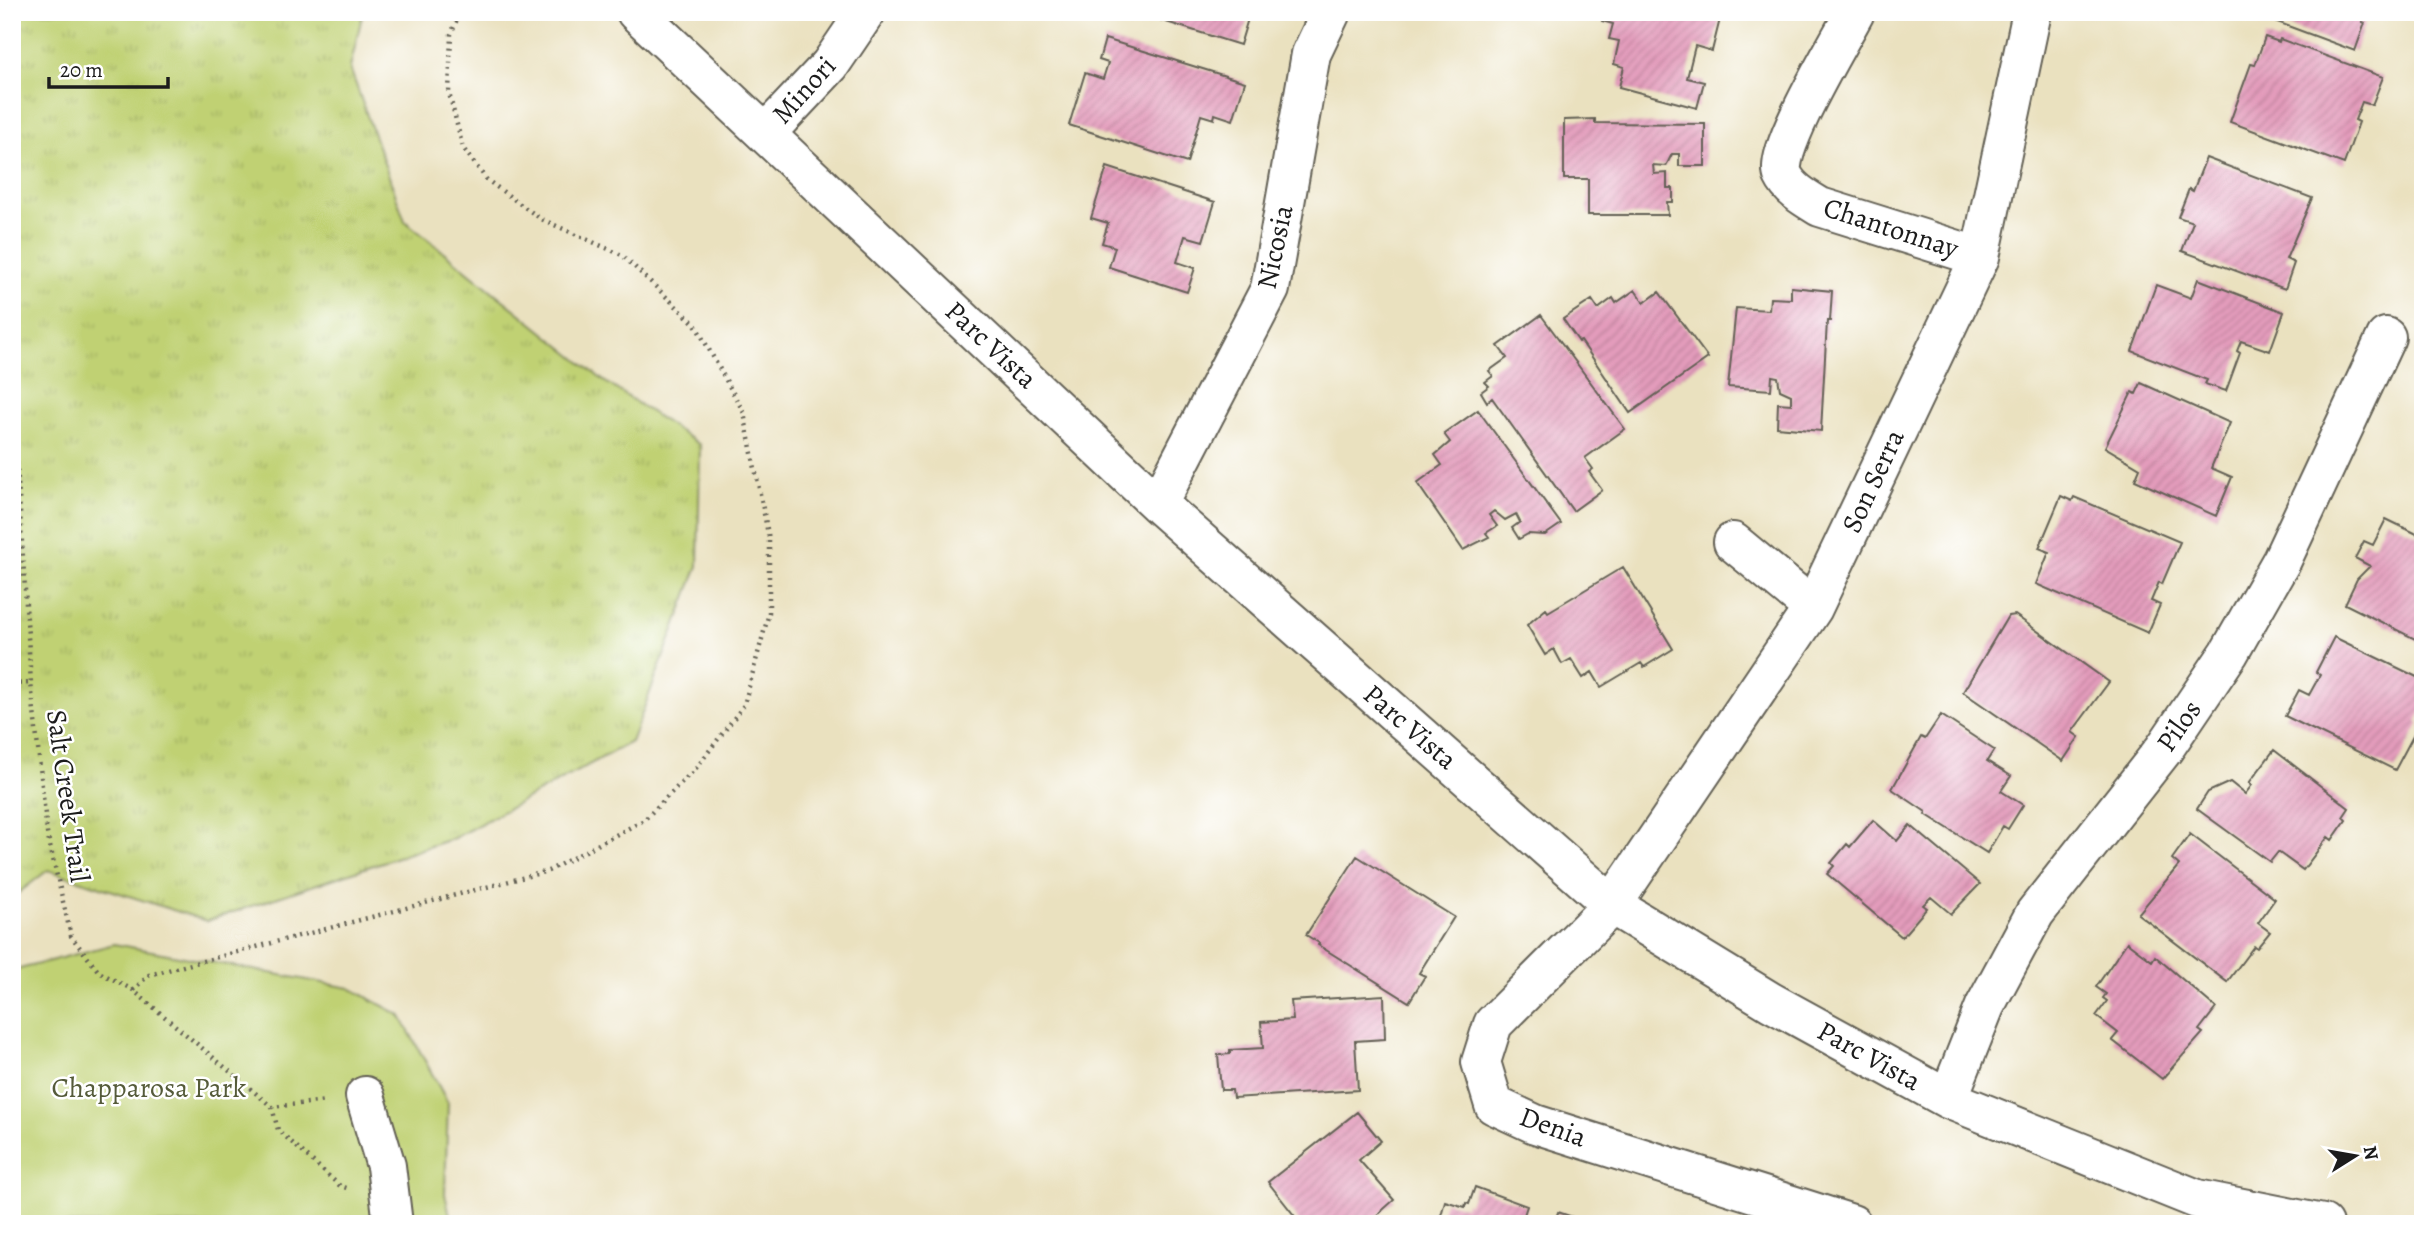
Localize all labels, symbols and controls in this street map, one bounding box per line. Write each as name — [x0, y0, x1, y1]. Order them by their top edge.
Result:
scale bar — [49, 46, 168, 90]
street label: Minori — [763, 48, 845, 132]
text: 20 m — [60, 56, 103, 84]
street label: Chantonnay — [1819, 188, 1964, 268]
street label: Nicosia — [1248, 201, 1302, 293]
street label: Parc Vista — [937, 293, 1045, 397]
street label: Son Serra — [1833, 423, 1913, 539]
street label: Parc Vista — [1355, 676, 1465, 778]
street label: Pilos — [2148, 693, 2210, 759]
street label: Salt Creek Trail — [37, 707, 99, 885]
street label: Parc Vista — [1810, 1012, 1928, 1100]
park label: Chapparosa Park — [52, 1069, 247, 1107]
street label: Denia — [1514, 1097, 1592, 1157]
north arrow — [2320, 1120, 2390, 1190]
text: N — [2357, 1144, 2385, 1162]

